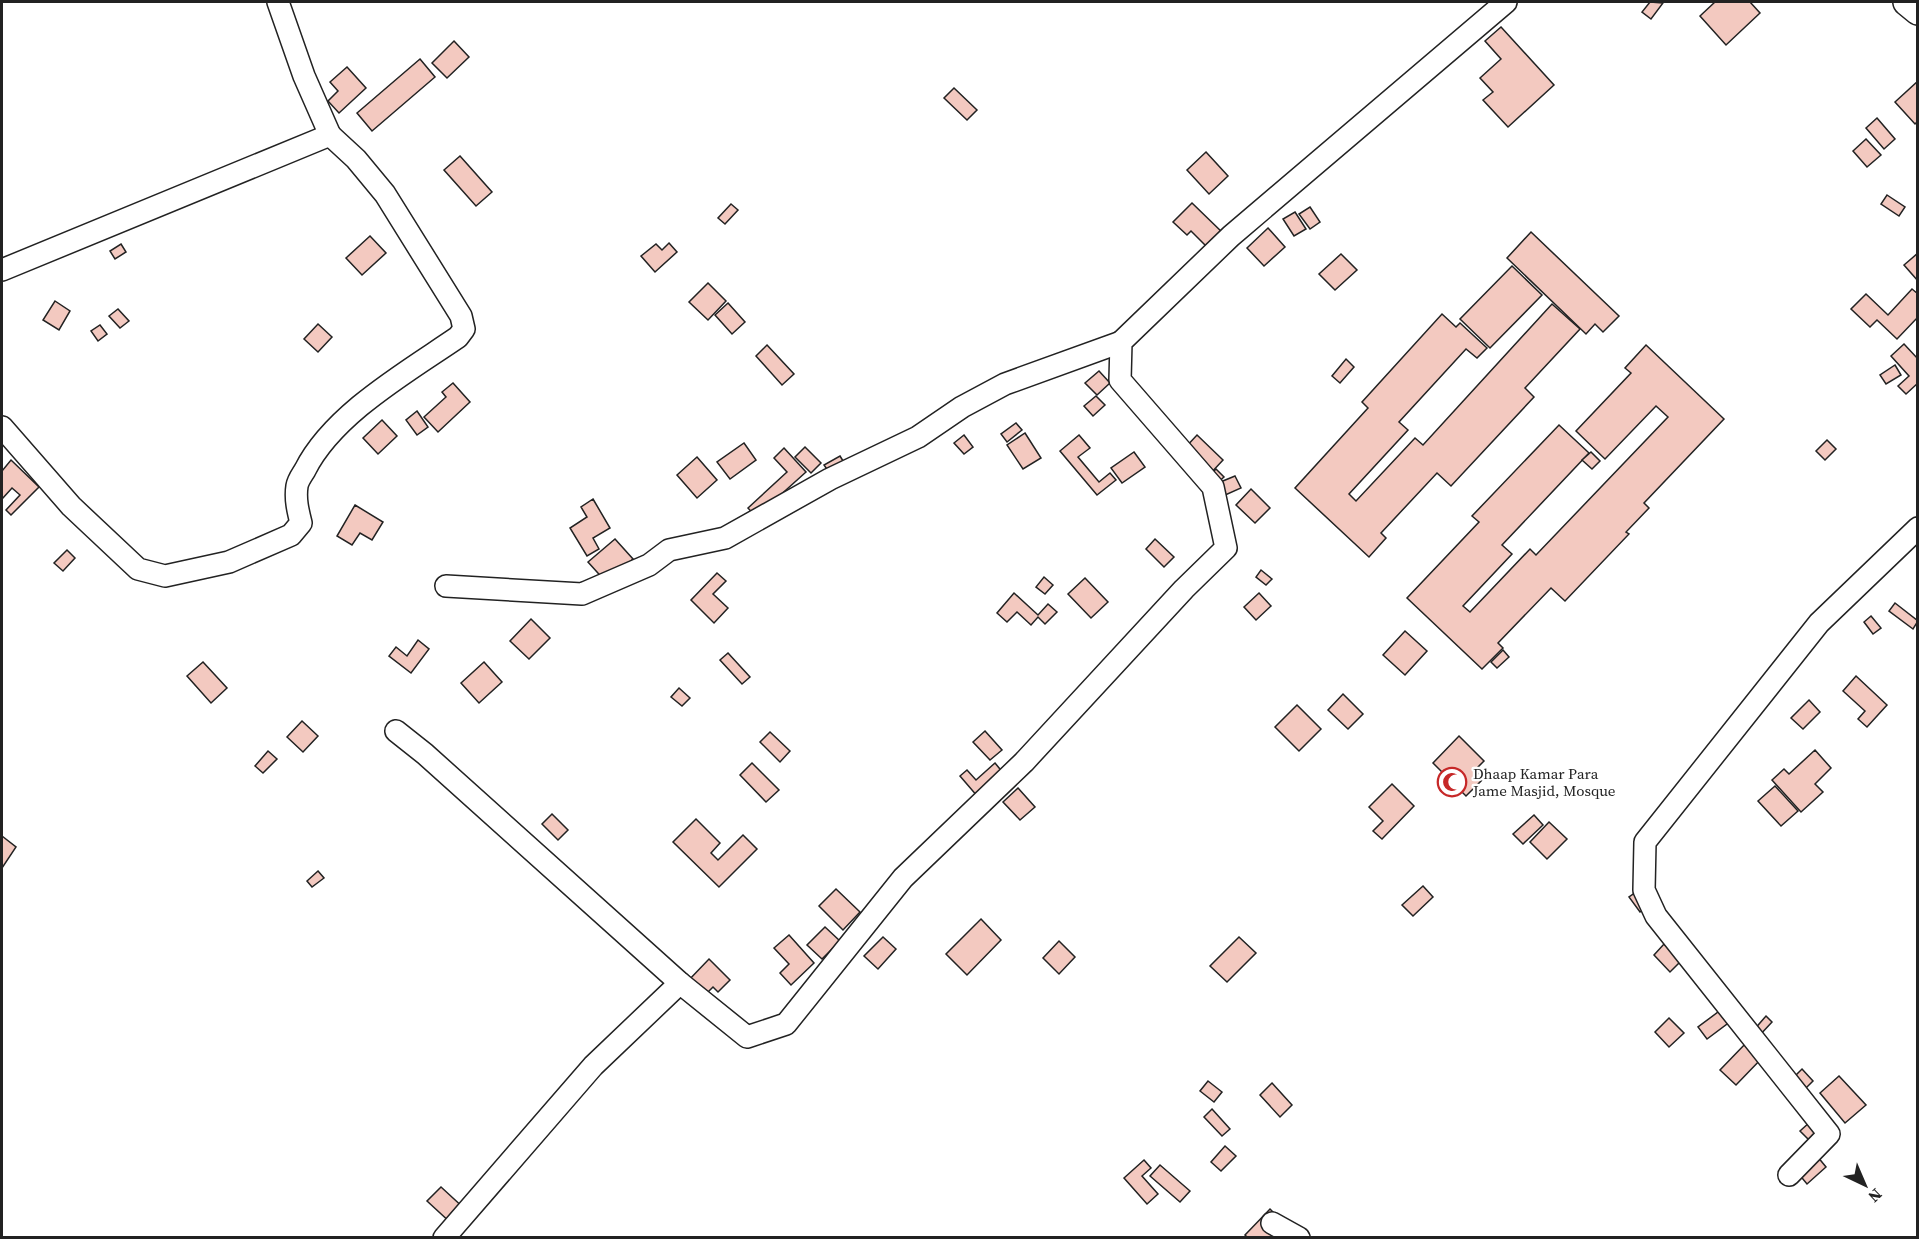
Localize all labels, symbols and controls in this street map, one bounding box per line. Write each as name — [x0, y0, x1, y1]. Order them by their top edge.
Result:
place label: Dhaap Kamar Para Jame Masjid, Mosque — [1472, 763, 1616, 801]
mosque icon: Dhaap Kamar Para Jame Masjid, Mosque — [1436, 766, 1468, 798]
north arrow — [1835, 1155, 1895, 1215]
text: N — [1863, 1184, 1887, 1208]

